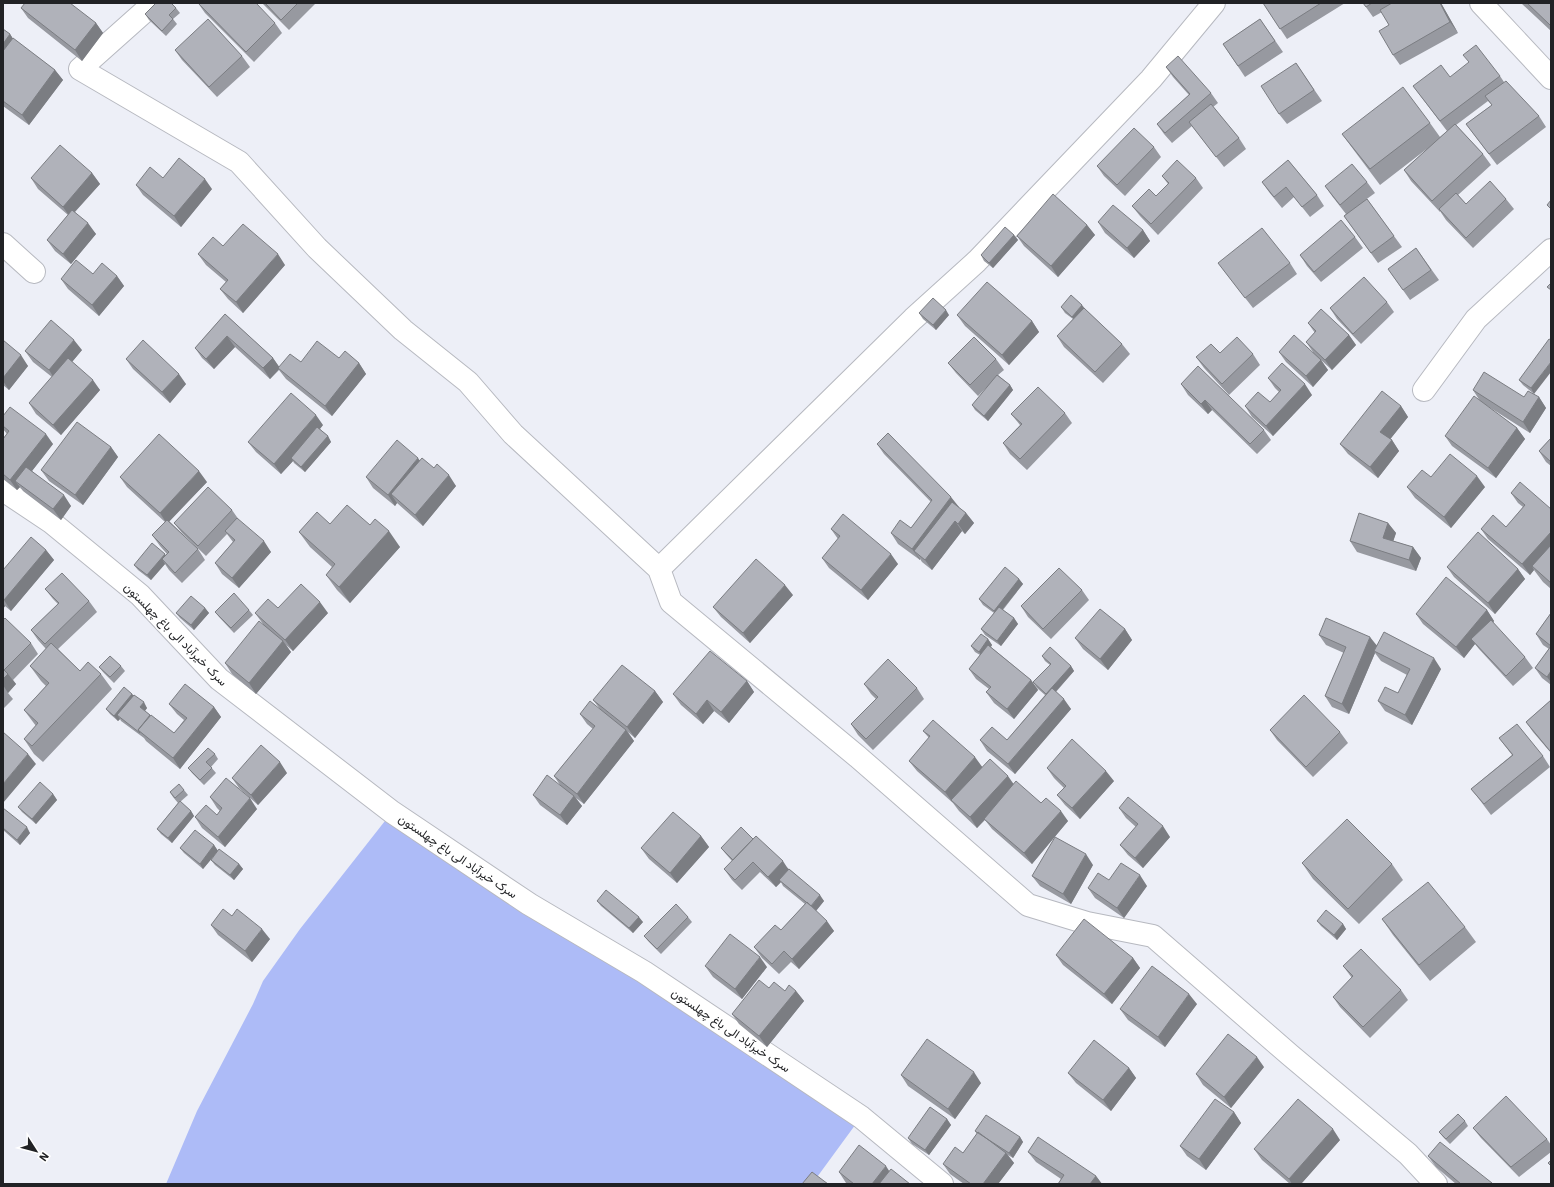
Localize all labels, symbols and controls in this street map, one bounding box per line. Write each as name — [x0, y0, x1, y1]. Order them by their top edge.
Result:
street label: سرک خیرآباد الی باغ چهلستون — [120, 579, 231, 690]
street label: سرک خیرآباد الی باغ چهلستون — [395, 811, 520, 903]
street label: سرک خیرآباد الی باغ چهلستون — [668, 985, 793, 1077]
north arrow — [16, 1131, 56, 1171]
text: N — [36, 1150, 52, 1164]

